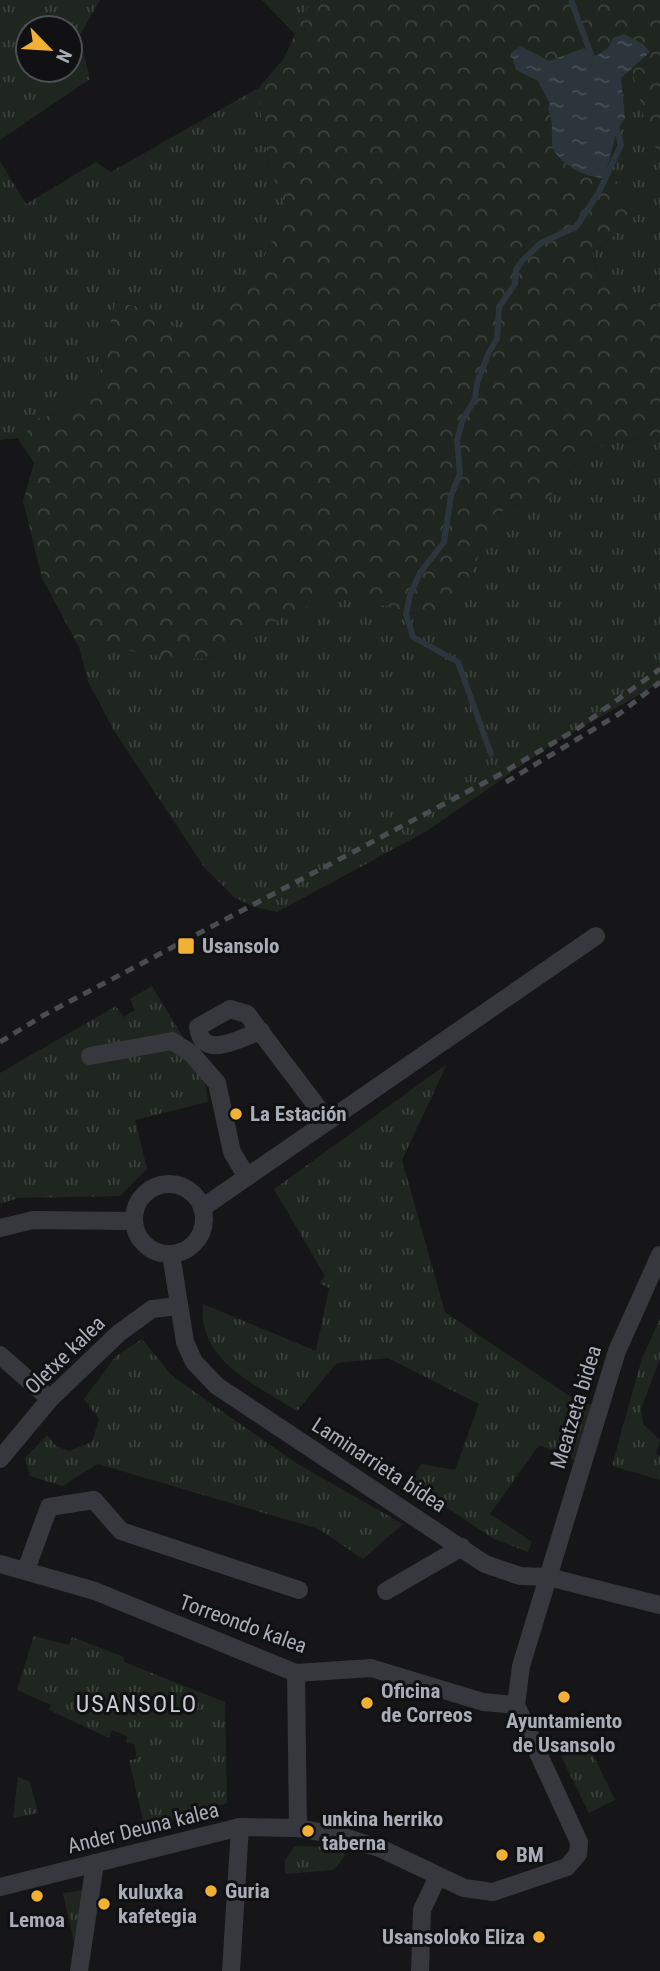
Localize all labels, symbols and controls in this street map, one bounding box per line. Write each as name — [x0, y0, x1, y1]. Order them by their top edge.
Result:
north arrow — [14, 14, 84, 84]
text: N — [51, 46, 77, 66]
place label: Usansolo — [202, 934, 279, 958]
marker: Usansolo — [176, 936, 196, 956]
place label: La Estación — [250, 1102, 347, 1126]
marker: La Estación — [228, 1106, 244, 1122]
street label: Oletxe kalea — [20, 1311, 110, 1399]
street label: Meatzeta bidea — [546, 1343, 606, 1471]
street label: Laminarrieta bidea — [307, 1413, 451, 1517]
street label: Torreondo kalea — [176, 1590, 310, 1658]
place label: Oficina de Correos — [381, 1679, 472, 1727]
marker: Ayuntamiento de Usansolo — [556, 1689, 572, 1705]
district label: USANSOLO — [76, 1690, 198, 1718]
marker: Oficina de Correos — [359, 1695, 375, 1711]
place label: Ayuntamiento de Usansolo — [506, 1709, 622, 1757]
street label: Ander Deuna kalea — [65, 1798, 221, 1858]
place label: unkina herriko taberna — [322, 1807, 443, 1855]
marker: unkina herriko taberna — [300, 1823, 316, 1839]
place label: BM — [516, 1843, 544, 1867]
marker: BM — [494, 1847, 510, 1863]
place label: Guria — [225, 1879, 270, 1903]
place label: kuluxka kafetegia — [118, 1880, 197, 1928]
marker: Guria — [203, 1883, 219, 1899]
marker: Lemoa — [29, 1888, 45, 1904]
marker: kuluxka kafetegia — [96, 1896, 112, 1912]
place label: Lemoa — [9, 1908, 65, 1932]
place label: Usansoloko Eliza — [382, 1925, 525, 1949]
marker: Usansoloko Eliza — [531, 1929, 547, 1945]

